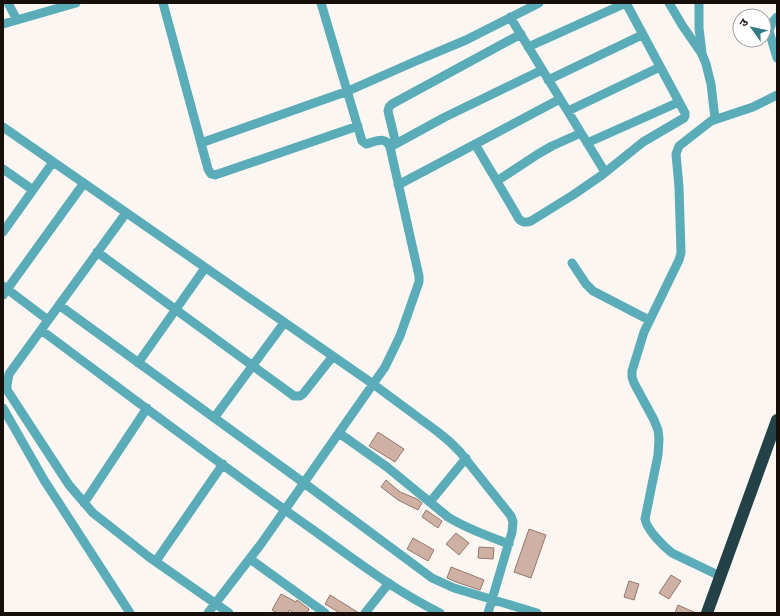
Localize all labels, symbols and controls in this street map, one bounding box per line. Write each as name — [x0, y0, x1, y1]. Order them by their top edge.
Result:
north arrow — [732, 8, 772, 48]
text: उ — [737, 16, 751, 29]

